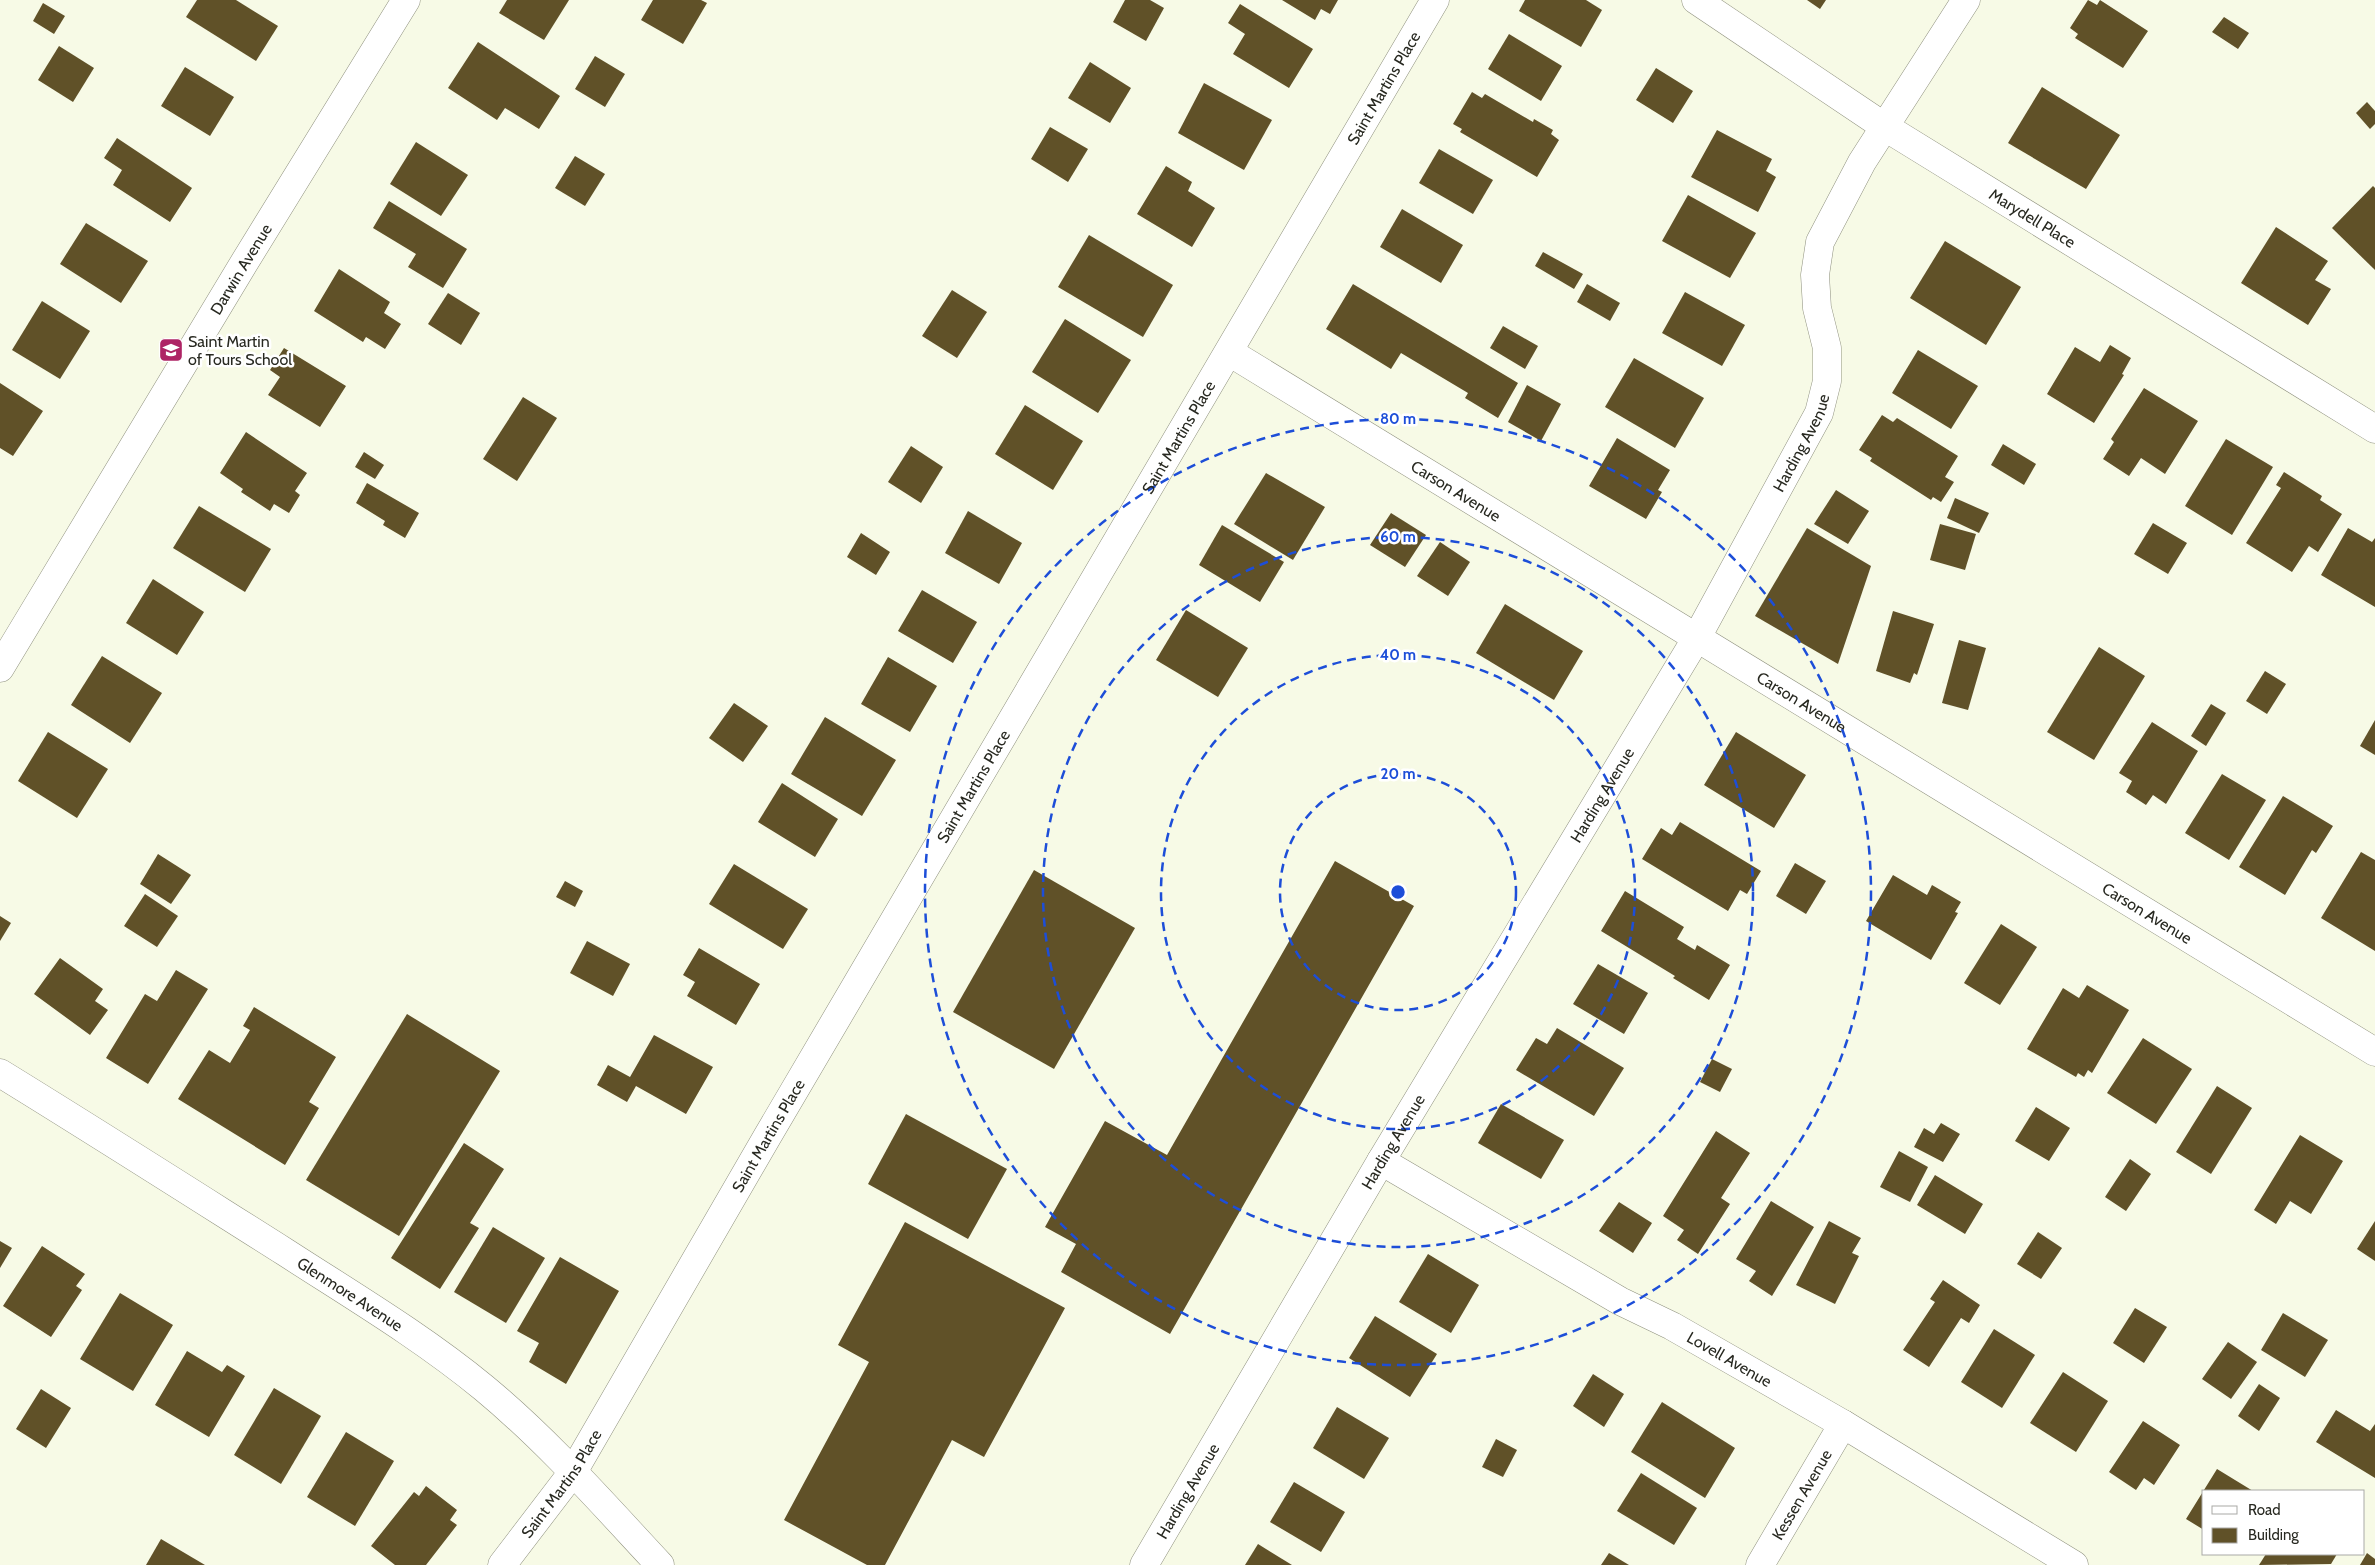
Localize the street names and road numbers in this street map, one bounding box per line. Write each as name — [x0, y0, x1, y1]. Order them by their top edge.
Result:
street label: Saint Martins Place — [1343, 28, 1424, 148]
street label: Marydell Place — [1986, 185, 2079, 252]
street label: Darwin Avenue — [206, 220, 276, 318]
street label: Saint Martins Place — [1138, 377, 1219, 497]
street label: Harding Avenue — [1769, 392, 1833, 495]
street label: Carson Avenue — [1408, 457, 1504, 526]
street label: Carson Avenue — [1753, 668, 1850, 737]
street label: Saint Martins Place — [933, 727, 1014, 846]
street label: Harding Avenue — [1567, 744, 1638, 846]
street label: Carson Avenue — [2099, 879, 2195, 948]
street label: Saint Martins Place — [728, 1076, 809, 1196]
street label: Harding Avenue — [1358, 1091, 1429, 1193]
street label: Glenmore Avenue — [294, 1253, 406, 1335]
street label: Lovell Avenue — [1684, 1328, 1775, 1391]
street label: Saint Martins Place — [517, 1426, 606, 1542]
street label: Harding Avenue — [1153, 1440, 1223, 1542]
street label: Kessen Avenue — [1768, 1446, 1836, 1543]

